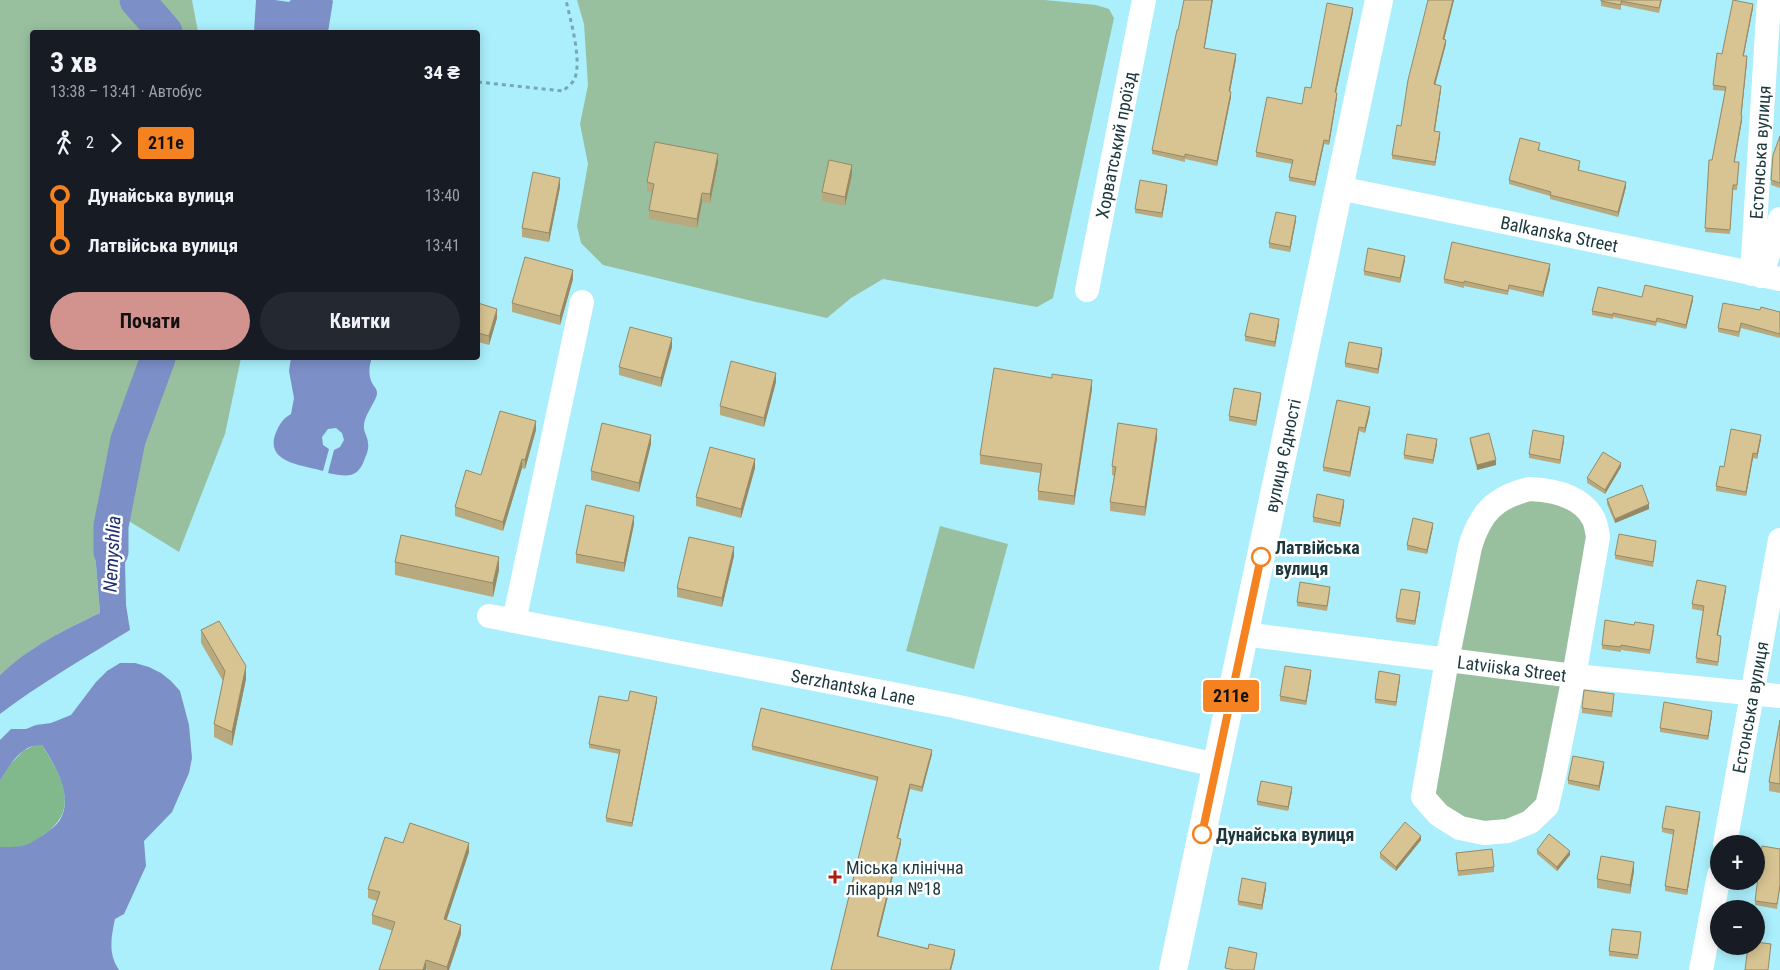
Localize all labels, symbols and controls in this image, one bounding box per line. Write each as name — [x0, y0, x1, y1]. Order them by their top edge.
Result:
text: 3 хв — [50, 46, 97, 79]
text: 34 ₴ — [424, 61, 460, 84]
street label: Хорватський проїзд — [1091, 69, 1140, 220]
text: 13:38 – 13:41 · Автобус — [50, 82, 202, 101]
street label: Естонська вулиця — [1745, 85, 1774, 220]
icon: walk — [50, 129, 78, 157]
icon: forward — [102, 129, 130, 157]
text: 211е — [148, 132, 184, 153]
text: 2 — [86, 133, 94, 152]
text: Дунайська вулиця — [88, 184, 234, 207]
text: 13:40 — [425, 186, 460, 205]
street label: Balkanska Street — [1499, 211, 1620, 256]
text: Латвійська вулиця — [88, 234, 238, 257]
text: 13:41 — [425, 236, 460, 255]
button: Почати — [50, 292, 250, 350]
button: Квитки — [260, 292, 460, 350]
street label: вулиця Єдності — [1260, 397, 1305, 514]
water label: Nemyshlia — [99, 515, 125, 593]
place label: Латвійська вулиця — [1275, 537, 1360, 579]
marker: Латвійська вулиця — [1251, 547, 1271, 567]
street label: Естонська вулиця — [1728, 640, 1772, 775]
street label: Latviiska Street — [1456, 651, 1568, 685]
street label: Serzhantska Lane — [789, 664, 917, 709]
line badge: 211е — [1196, 680, 1266, 712]
text: 211е — [1213, 685, 1249, 706]
marker: Дунайська вулиця — [1192, 824, 1212, 844]
place label: Дунайська вулиця — [1216, 824, 1355, 845]
map controls — [1710, 835, 1765, 955]
button: + — [1710, 835, 1765, 890]
place label: Міська клінічна лікарня №18 — [846, 857, 964, 899]
marker: Міська клінічна лікарня №18 — [828, 870, 842, 884]
button: − — [1710, 900, 1765, 955]

